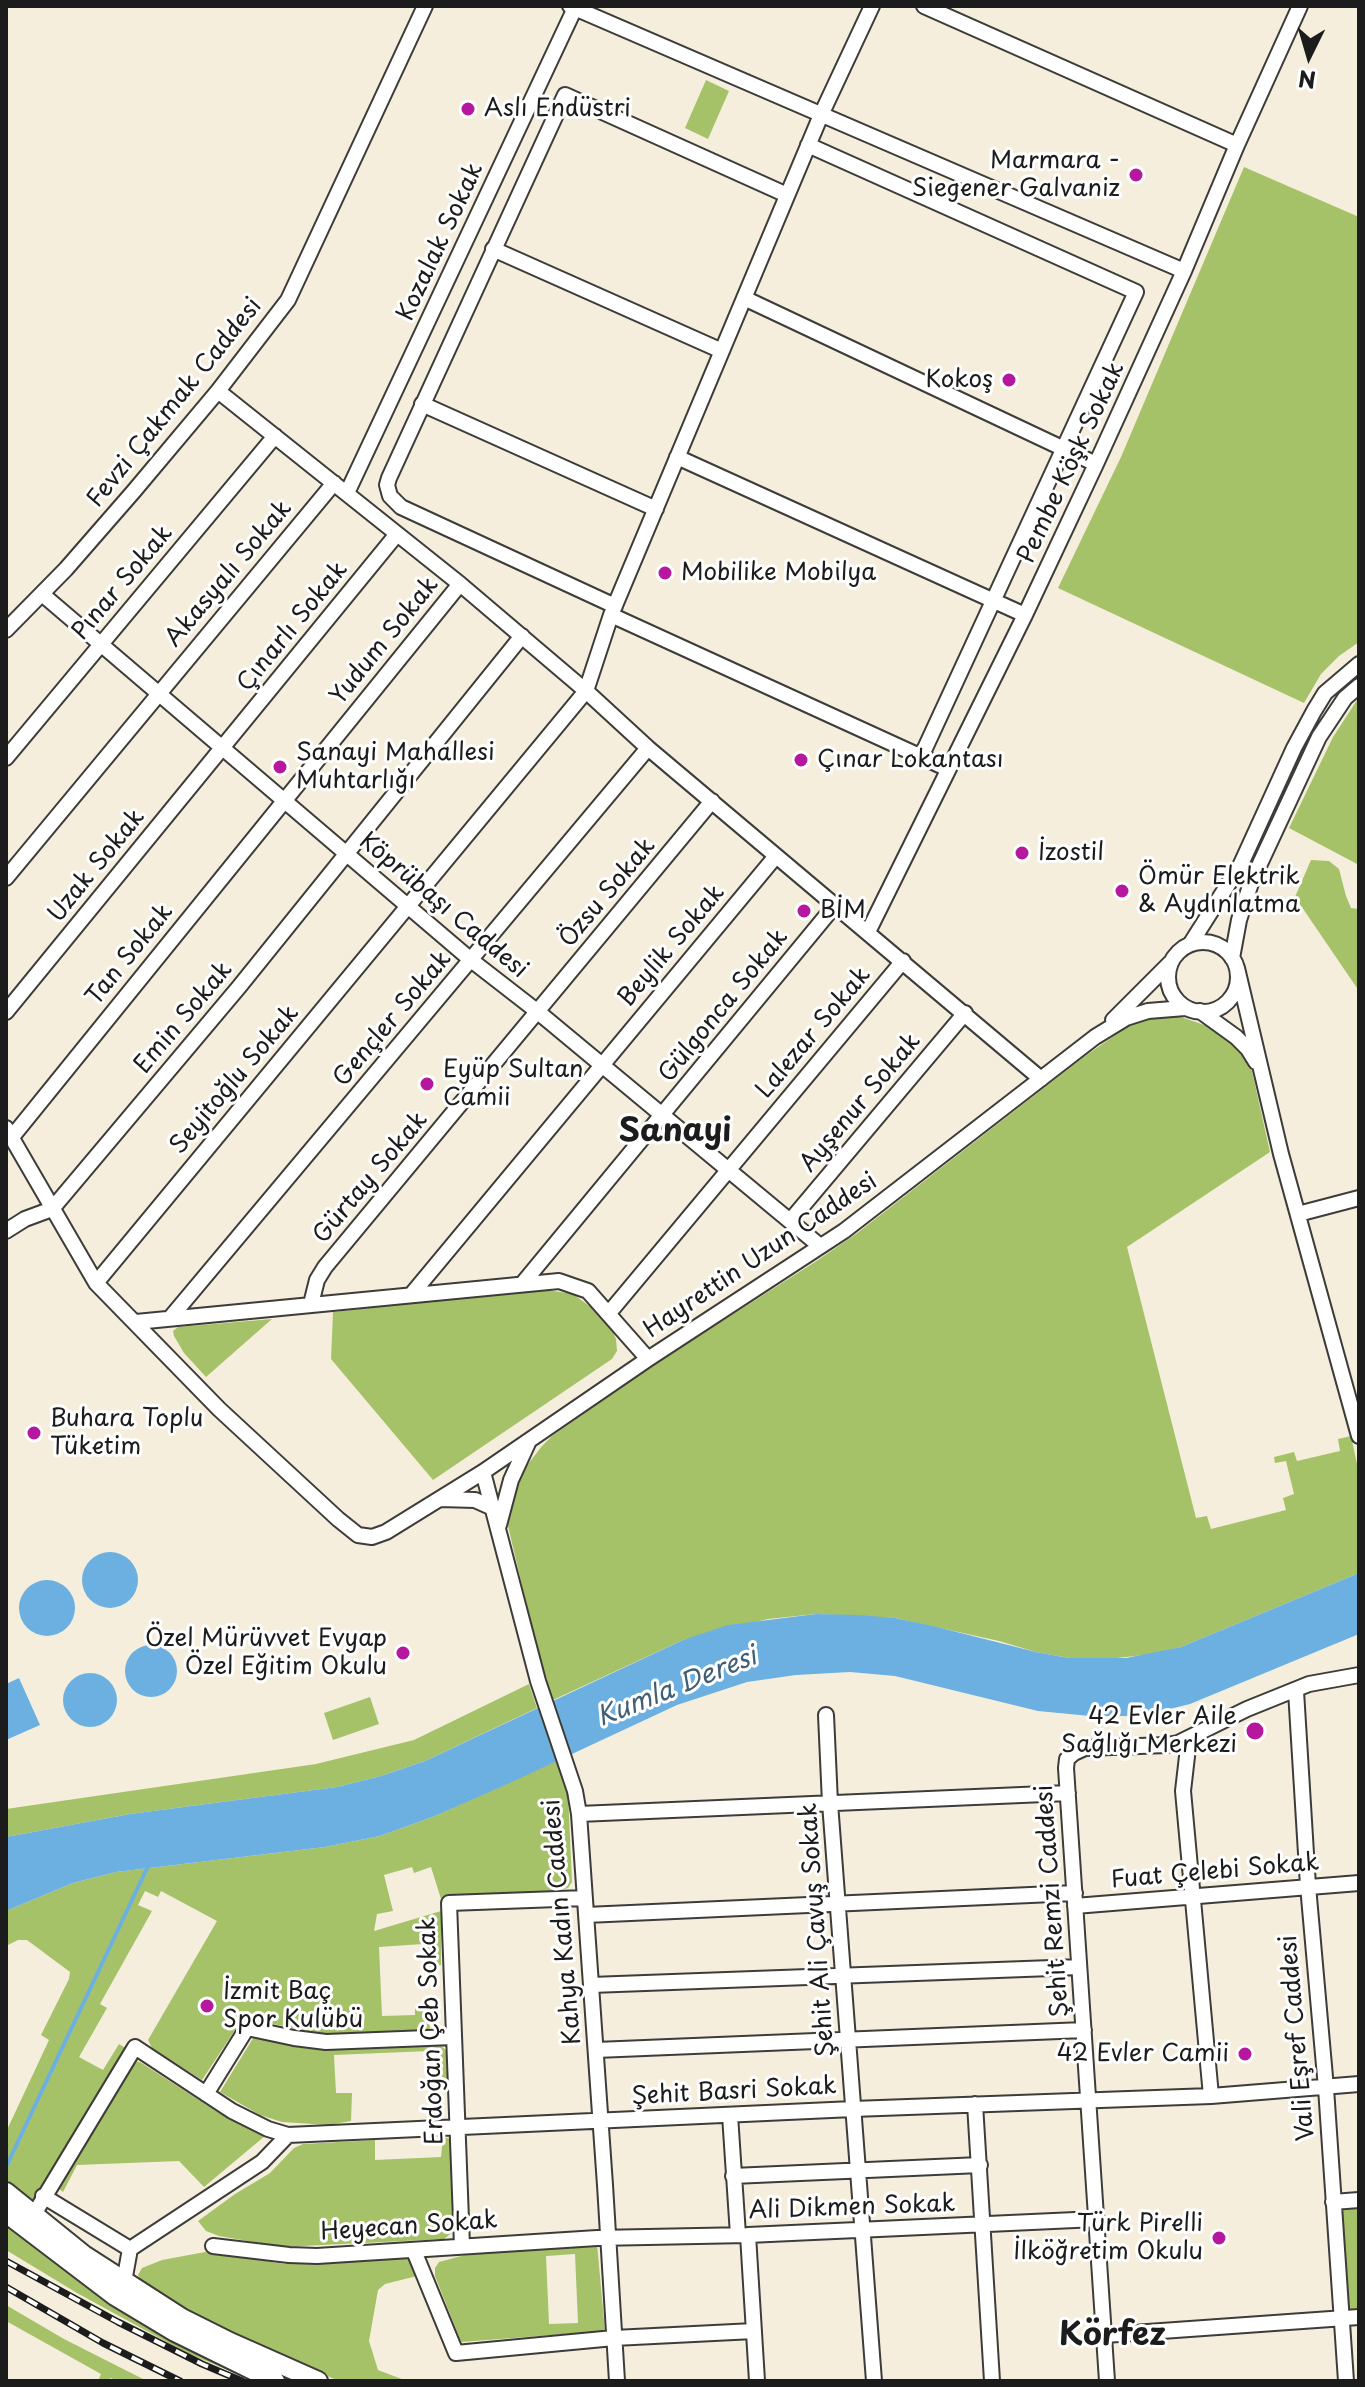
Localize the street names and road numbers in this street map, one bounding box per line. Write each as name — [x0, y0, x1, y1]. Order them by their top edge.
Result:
street label: Kozalak Sokak — [392, 158, 490, 326]
street label: Fevzi Çakmak Caddesi — [82, 292, 268, 514]
street label: Pembe Köşk Sokak — [1013, 358, 1131, 568]
street label: Akasyalı Sokak — [159, 495, 299, 653]
street label: Pınar Sokak — [67, 520, 179, 646]
street label: Çınarlı Sokak — [232, 556, 354, 698]
street label: Yudum Sokak — [325, 571, 445, 711]
street label: Uzak Sokak — [43, 804, 151, 928]
street label: Köprübaşı Caddesi — [353, 827, 533, 985]
street label: Özsu Sokak — [554, 832, 662, 954]
street label: Beylik Sokak — [613, 879, 731, 1013]
street label: Tan Sokak — [80, 898, 180, 1012]
street label: Gülgonca Sokak — [653, 923, 795, 1089]
street label: Gençler Sokak — [328, 945, 458, 1093]
street label: Emin Sokak — [129, 956, 239, 1080]
street label: Lalezar Sokak — [751, 962, 877, 1104]
street label: Seyitoğlu Sokak — [164, 1000, 306, 1160]
street label: Ayşenur Sokak — [795, 1028, 927, 1178]
street label: Gürtay Sokak — [308, 1106, 434, 1250]
street label: Hayrettin Uzun Caddesi — [639, 1167, 883, 1345]
street label: Şehit Remzi Caddesi — [1030, 1784, 1076, 2018]
street label: Kahya Kadın Caddesi — [538, 1798, 588, 2046]
street label: Şehit Ali Çavuş Sokak — [795, 1802, 841, 2058]
street label: Fuat Çelebi Sokak — [1110, 1849, 1320, 1895]
street label: Erdoğan Çeb Sokak — [414, 1916, 450, 2146]
street label: Vali Eşref Caddesi — [1275, 1934, 1321, 2142]
street label: Şehit Basri Sokak — [631, 2072, 837, 2112]
street label: Ali Dikmen Sokak — [748, 2190, 956, 2226]
street label: Heyecan Sokak — [319, 2206, 499, 2248]

